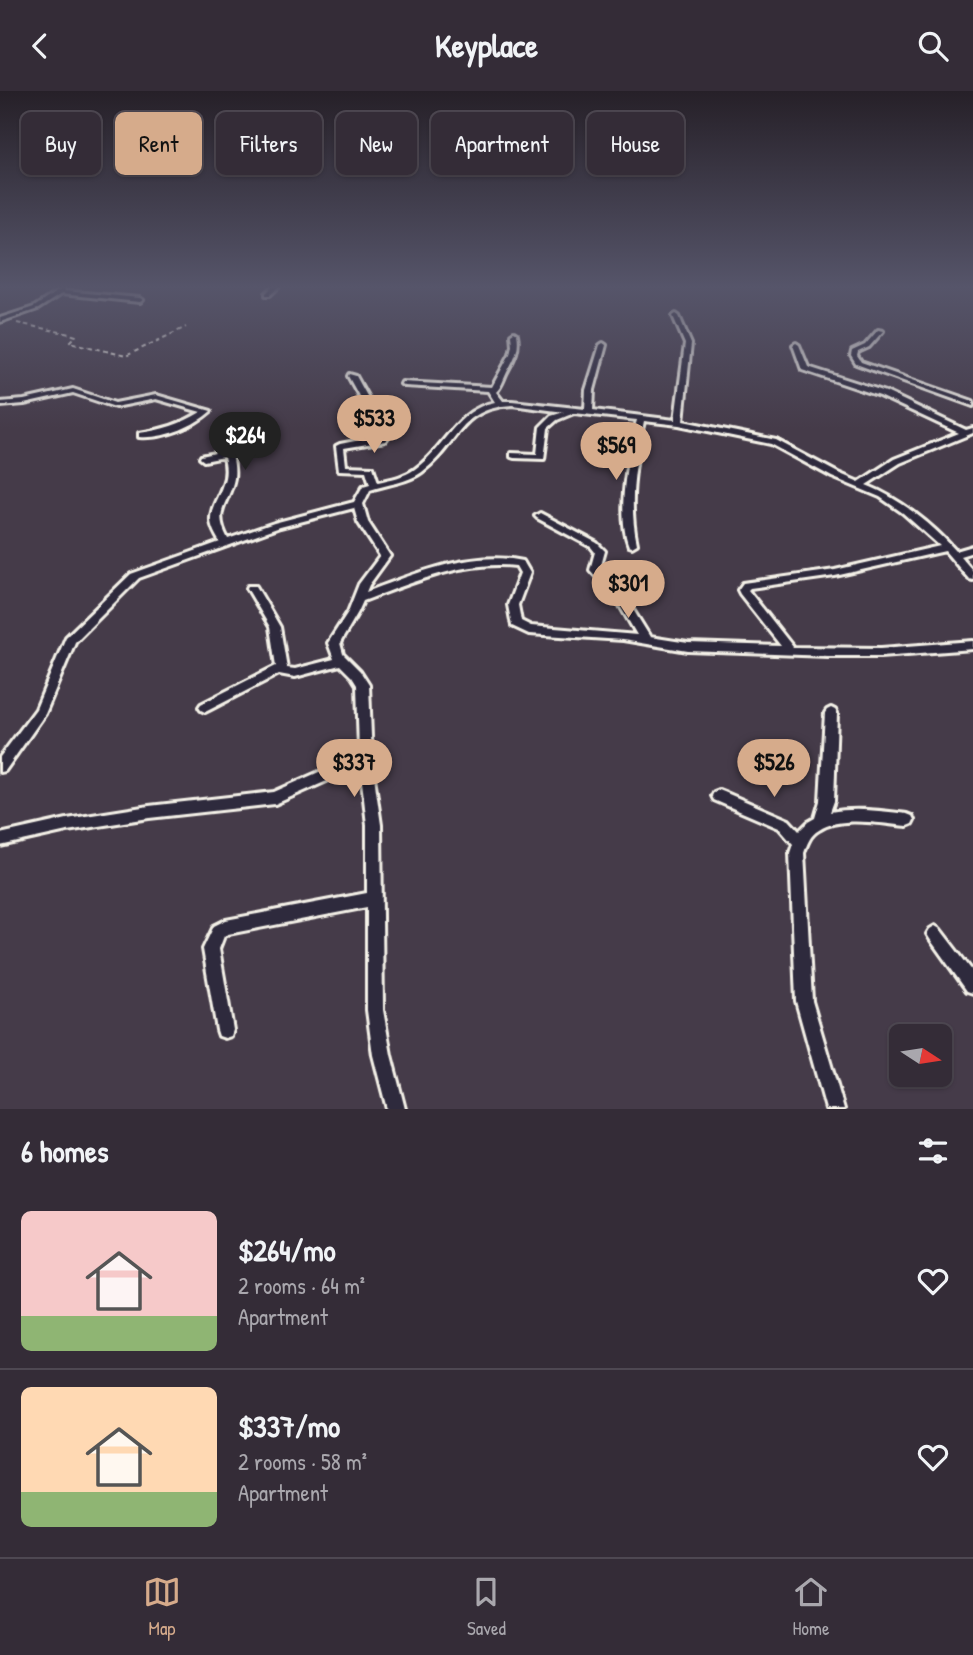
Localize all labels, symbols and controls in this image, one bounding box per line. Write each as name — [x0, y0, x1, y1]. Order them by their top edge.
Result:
text: Keyplace — [435, 24, 538, 67]
icon: back — [21, 27, 59, 65]
icon: search — [914, 27, 952, 65]
chip: Buy — [21, 112, 101, 175]
chip: Rent — [115, 112, 202, 175]
chip: Filters — [216, 112, 322, 175]
chip: New — [336, 112, 417, 175]
chip: Apartment — [431, 112, 573, 175]
chip: House — [587, 112, 684, 175]
pin: $533 — [333, 395, 415, 455]
text: $533 — [353, 402, 395, 433]
pin: $264 — [204, 413, 286, 472]
text: $264 — [225, 419, 265, 450]
pin: $569 — [575, 423, 657, 482]
text: $569 — [596, 429, 636, 460]
pin: $301 — [587, 561, 669, 620]
text: $301 — [608, 567, 648, 598]
pin: $337 — [313, 739, 395, 799]
pin: $526 — [733, 739, 815, 799]
text: $337 — [332, 746, 376, 777]
text: $526 — [753, 746, 795, 777]
north arrow — [889, 1024, 952, 1087]
map controls — [889, 1024, 952, 1087]
text: 6 homes — [21, 1131, 108, 1171]
icon: filters — [914, 1132, 952, 1170]
text: $264/mo — [238, 1230, 336, 1270]
icon: home — [77, 1239, 161, 1323]
icon: heart — [914, 1262, 952, 1300]
text: 2 rooms · 64 m² — [238, 1270, 365, 1301]
text: Apartment — [238, 1301, 328, 1332]
text: $337/mo — [238, 1406, 340, 1446]
icon: home — [77, 1415, 161, 1499]
icon: heart — [914, 1438, 952, 1476]
text: 2 rooms · 58 m² — [238, 1446, 367, 1477]
text: Apartment — [238, 1477, 328, 1508]
tab: Map — [143, 1573, 181, 1641]
tab: Saved — [467, 1573, 506, 1641]
tab: Home — [792, 1573, 830, 1641]

